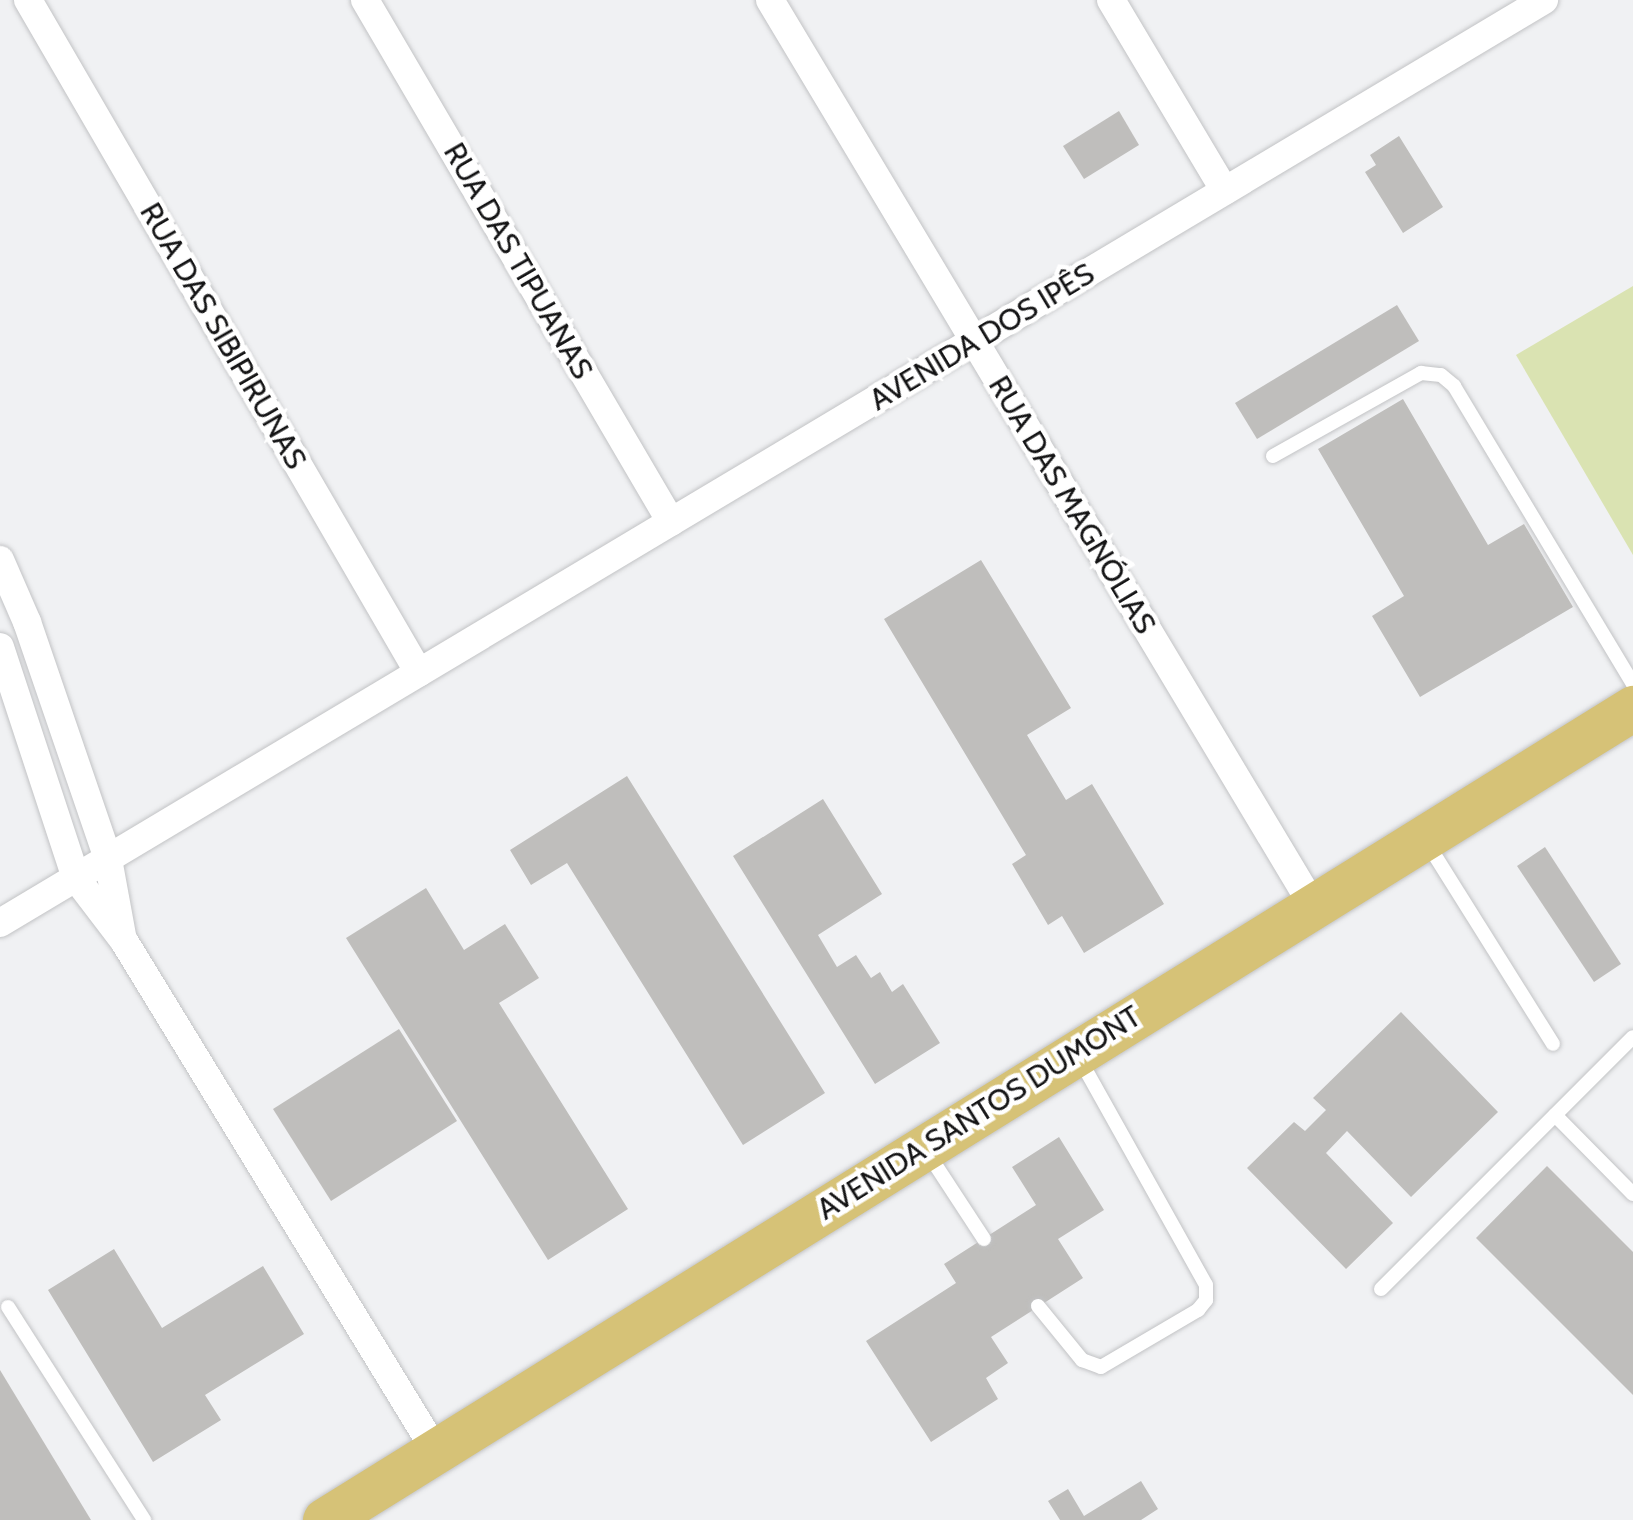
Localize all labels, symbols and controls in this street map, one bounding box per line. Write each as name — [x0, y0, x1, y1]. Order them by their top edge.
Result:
street label: RUA DAS TIPUANAS — [436, 137, 600, 385]
street label: RUA DAS SIBIPIRUNAS — [132, 197, 314, 475]
street label: AVENIDA DOS IPÊS — [863, 256, 1101, 418]
street label: RUA DAS MAGNÓLIAS — [981, 370, 1163, 640]
street label: AVENIDA SANTOS DUMONT — [811, 998, 1147, 1228]

